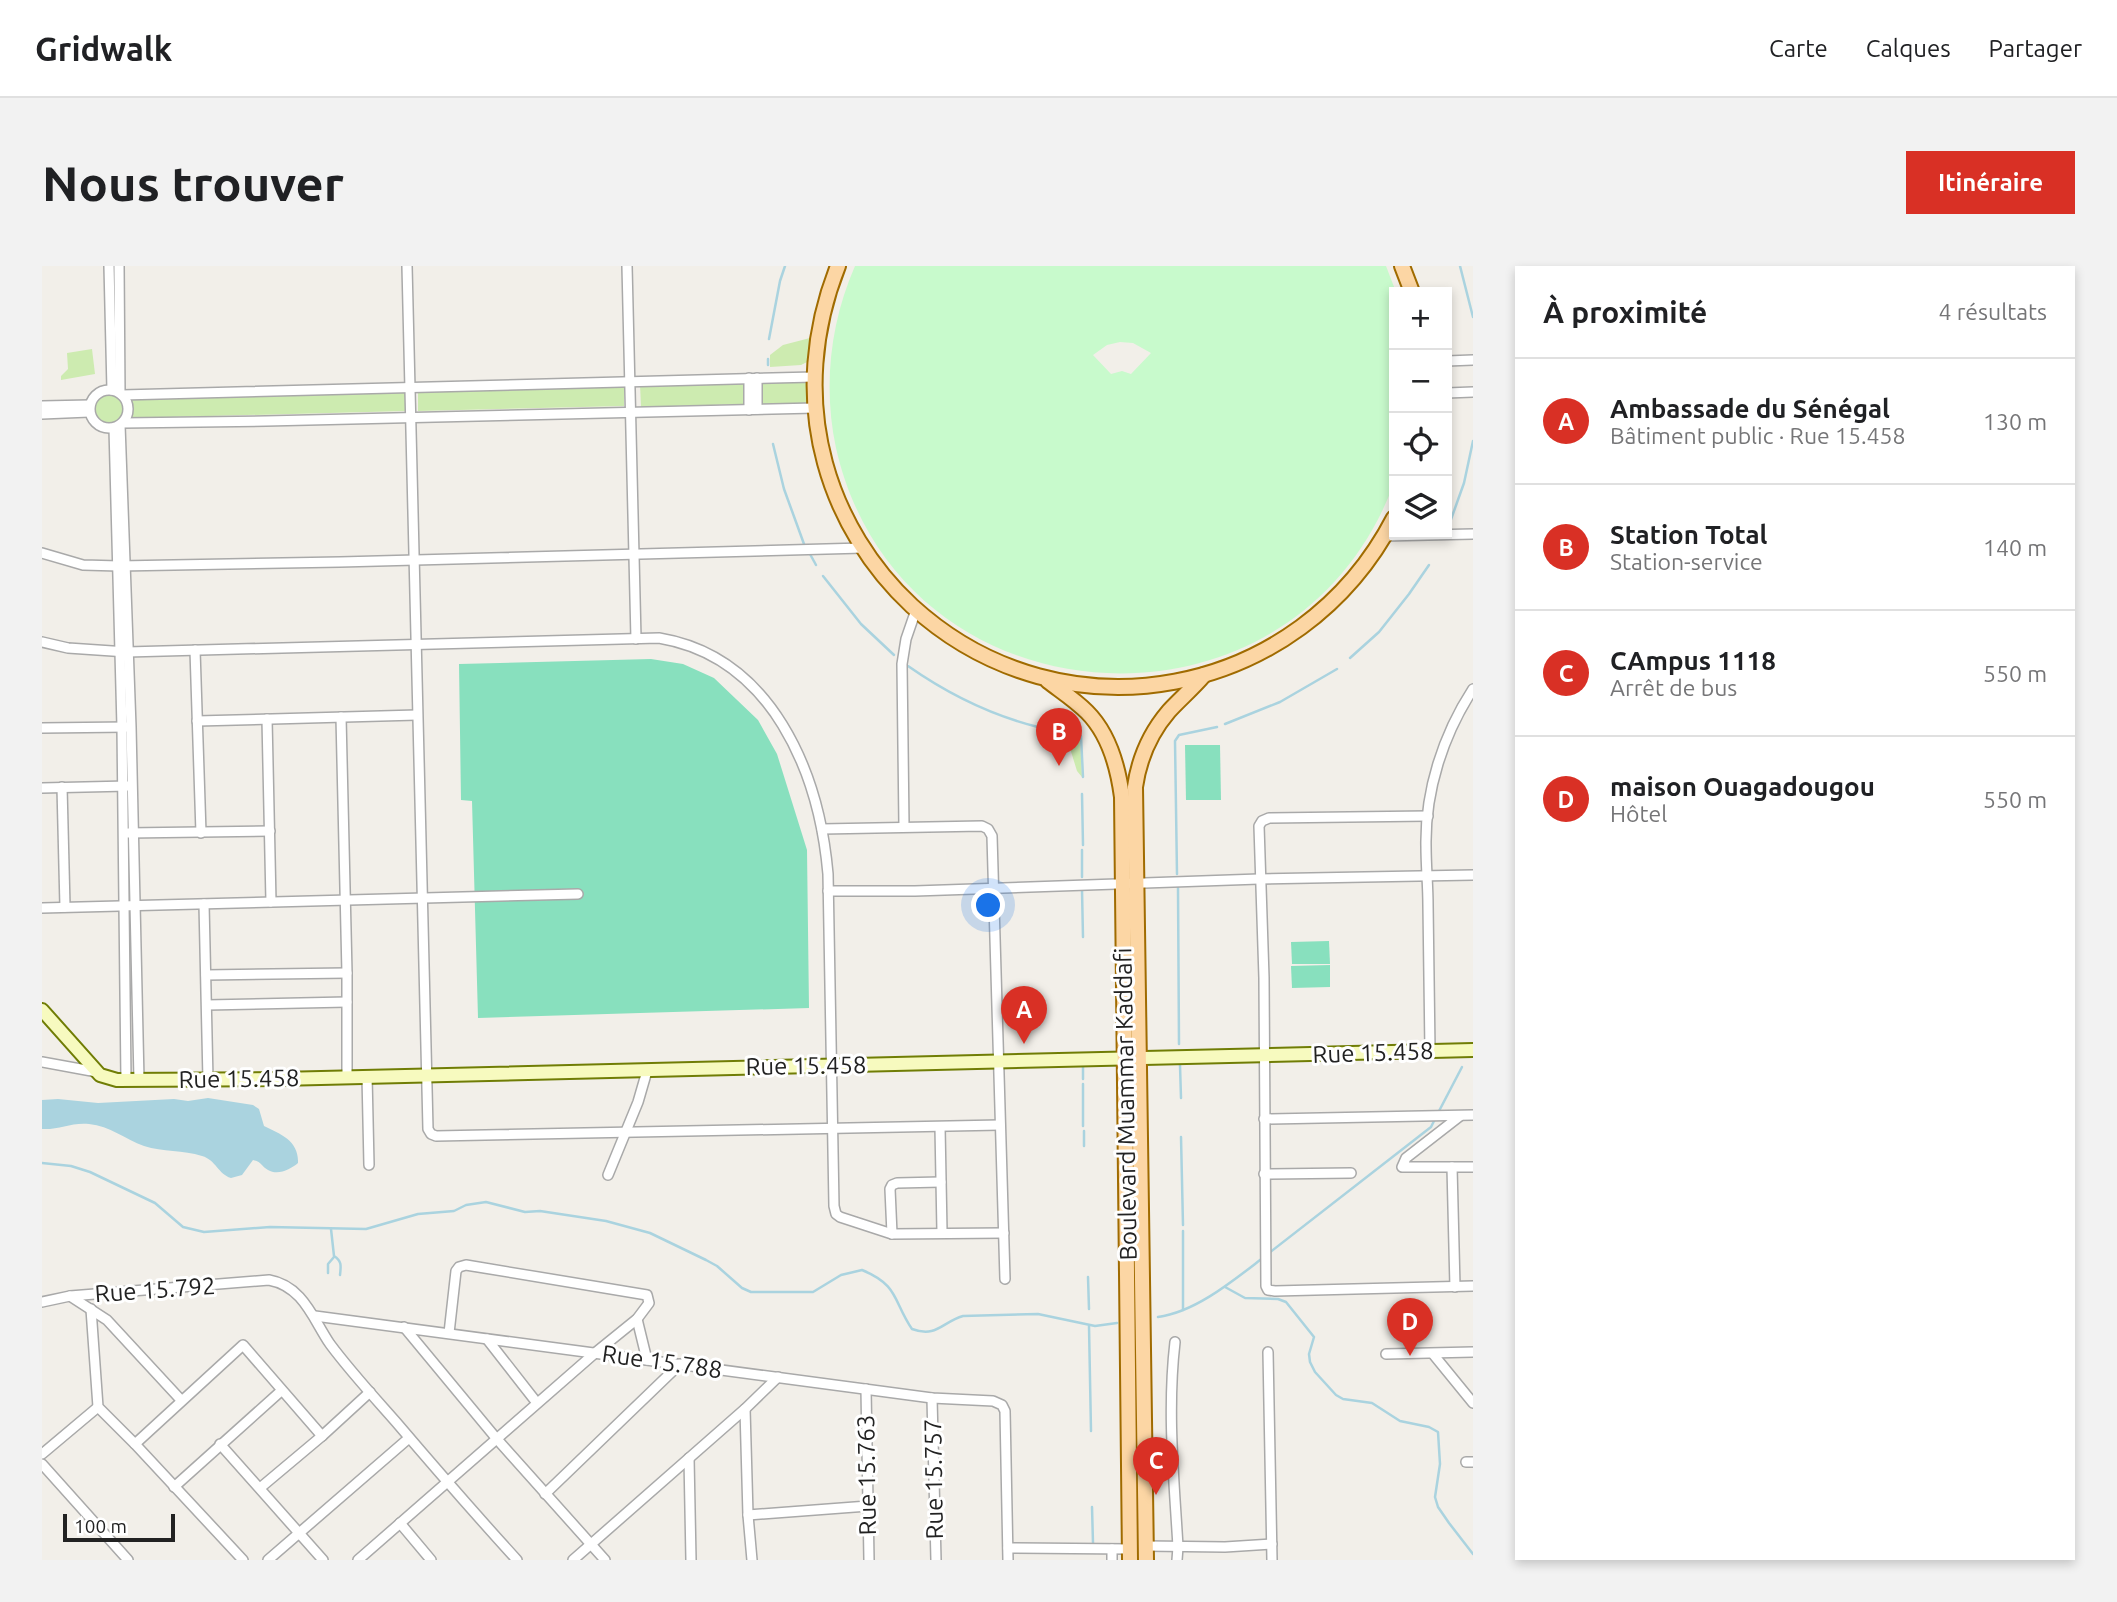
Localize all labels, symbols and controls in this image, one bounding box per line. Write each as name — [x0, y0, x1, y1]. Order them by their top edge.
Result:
text: Gridwalk — [35, 30, 172, 67]
text: Carte — [1769, 35, 1828, 62]
text: Calques — [1866, 35, 1951, 62]
text: Partager — [1989, 35, 2082, 62]
button: Itinéraire — [1906, 151, 2075, 214]
text: Nous trouver — [42, 155, 344, 210]
map controls — [1389, 287, 1452, 539]
button: + — [1389, 287, 1452, 350]
text: À proximité — [1543, 295, 1707, 329]
text: 4 résultats — [1938, 299, 2047, 324]
button: − — [1389, 350, 1452, 413]
text: Ambassade du Sénégal — [1610, 394, 1890, 423]
text: A — [1558, 409, 1574, 434]
text: 130 m — [1983, 409, 2047, 434]
button: locate — [1389, 413, 1452, 476]
text: Bâtiment public · Rue 15.458 — [1610, 423, 1906, 448]
button: layers — [1389, 476, 1452, 539]
text: Station Total — [1610, 520, 1767, 549]
text: B — [1558, 535, 1574, 560]
text: 140 m — [1983, 535, 2047, 560]
text: Station-service — [1610, 549, 1763, 574]
text: CAmpus 1118 — [1610, 646, 1776, 675]
text: C — [1559, 661, 1573, 686]
text: 550 m — [1983, 661, 2047, 686]
text: Arrêt de bus — [1610, 675, 1737, 700]
pin: B — [1036, 708, 1082, 766]
text: maison Ouagadougou — [1610, 772, 1875, 801]
text: D — [1558, 787, 1574, 812]
text: 550 m — [1983, 787, 2047, 812]
text: Hôtel — [1610, 801, 1667, 826]
your location — [971, 888, 1005, 922]
street label: Boulevard Muammar Kaddafi — [1109, 947, 1142, 1261]
pin: A — [1001, 986, 1047, 1044]
street label: Rue 15.458 — [1312, 1037, 1434, 1068]
street label: Rue 15.458 — [745, 1051, 867, 1080]
street label: Rue 15.458 — [178, 1064, 300, 1093]
street label: Rue 15.792 — [94, 1272, 216, 1307]
pin: D — [1387, 1298, 1433, 1356]
street label: Rue 15.788 — [600, 1340, 724, 1383]
street label: Rue 15.763 — [852, 1414, 881, 1536]
street label: Rue 15.757 — [919, 1418, 948, 1540]
pin: C — [1133, 1437, 1179, 1495]
scale bar — [63, 1511, 175, 1543]
text: 100 m — [74, 1515, 127, 1537]

